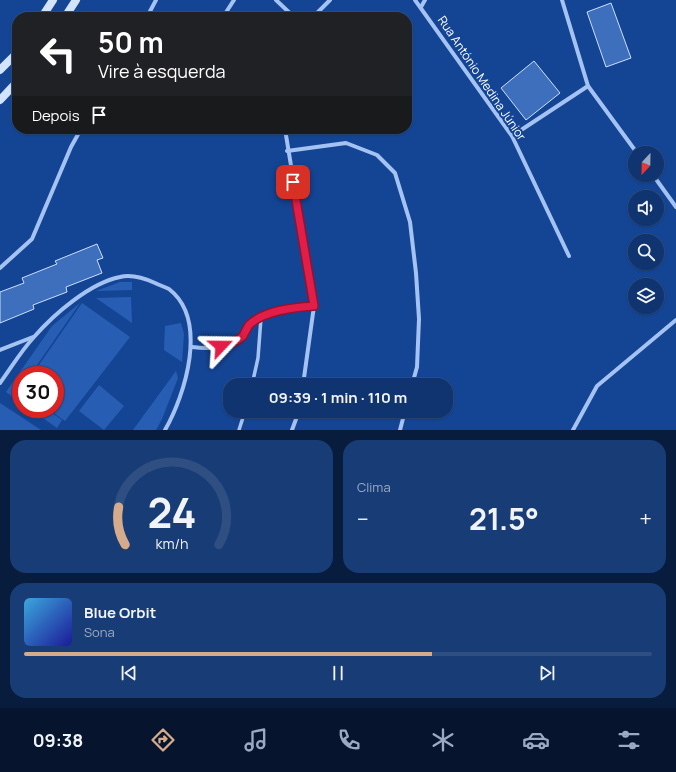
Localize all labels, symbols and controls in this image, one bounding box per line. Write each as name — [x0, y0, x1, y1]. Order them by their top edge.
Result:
street label: Rua António Medina Júnior — [434, 12, 530, 144]
text: 50 m — [98, 23, 164, 61]
icon: left — [32, 28, 84, 80]
text: Vire à esquerda — [98, 59, 226, 83]
icon: arrive — [88, 104, 110, 126]
text: Depois — [32, 105, 80, 126]
north arrow — [628, 146, 664, 182]
map controls — [628, 146, 664, 314]
pin — [276, 165, 310, 199]
icon: arrive — [282, 171, 304, 193]
button: sound — [628, 190, 664, 226]
button: search — [628, 234, 664, 270]
button: layers — [628, 278, 664, 314]
position arrow — [200, 325, 242, 367]
speed limit sign: 30 — [12, 366, 64, 418]
text: 09:39 · 1 min · 110 m — [269, 387, 407, 408]
text: Clima — [357, 478, 391, 496]
text: 24 — [147, 483, 196, 539]
text: 21.5° — [469, 498, 539, 539]
text: − — [357, 504, 369, 534]
text: + — [639, 504, 652, 534]
text: km/h — [155, 533, 188, 552]
text: Blue Orbit — [84, 602, 156, 623]
text: Sona — [84, 623, 115, 641]
icon: previous — [118, 662, 140, 684]
icon: pause — [327, 662, 349, 684]
icon: next — [536, 662, 558, 684]
icon: directions — [149, 726, 177, 754]
icon: music — [242, 726, 270, 754]
icon: phone — [335, 726, 363, 754]
icon: climate — [429, 726, 457, 754]
icon: car — [522, 726, 550, 754]
icon: filters — [615, 726, 643, 754]
text: 09:38 — [33, 728, 83, 752]

